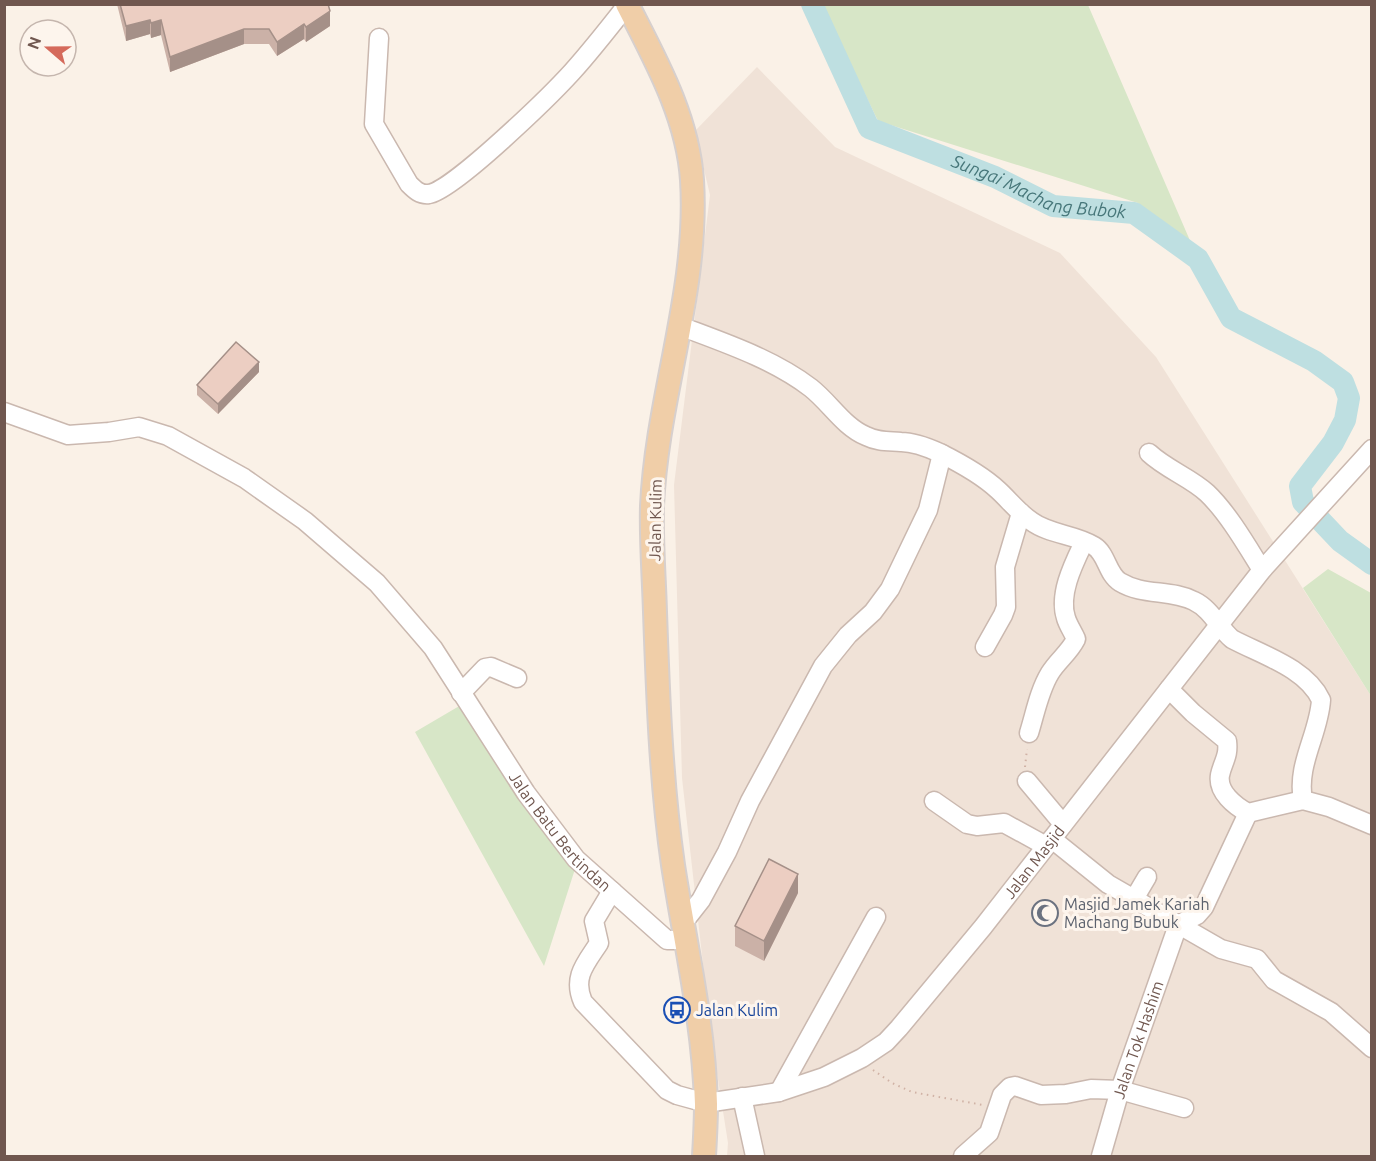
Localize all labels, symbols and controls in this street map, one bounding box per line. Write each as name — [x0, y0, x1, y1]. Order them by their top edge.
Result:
north arrow — [18, 18, 78, 78]
text: N — [23, 34, 44, 52]
water label: Sungai Machang Bubok — [948, 150, 1128, 221]
street label: Jalan Kulim — [645, 479, 665, 561]
street label: Jalan Batu Bertindan — [506, 768, 615, 895]
street label: Jalan Masjid — [1000, 822, 1068, 902]
place label: Masjid Jamek Kariah Machang Bubuk — [1064, 895, 1210, 931]
mosque icon: Masjid Jamek Kariah Machang Bubuk — [1030, 898, 1060, 928]
street label: Jalan Tok Hashim — [1109, 978, 1167, 1101]
bus stop icon: Jalan Kulim — [662, 995, 692, 1025]
place label: Jalan Kulim — [696, 1001, 778, 1019]

